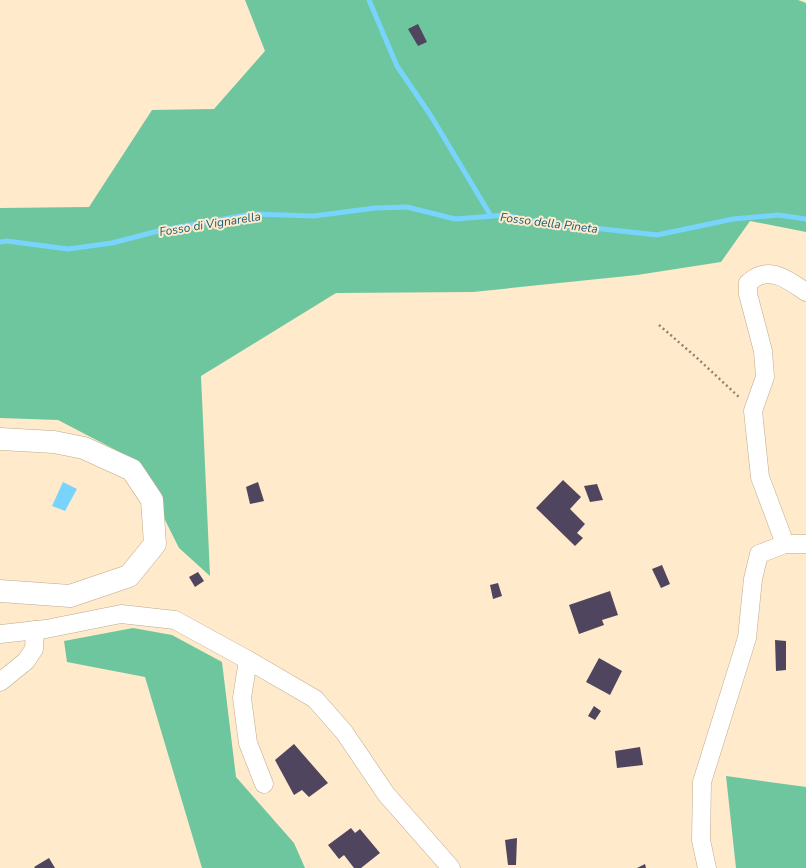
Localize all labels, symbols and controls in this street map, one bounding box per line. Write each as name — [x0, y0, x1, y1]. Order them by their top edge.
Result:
water label: Fosso di Vignarella — [158, 208, 262, 240]
water label: Fosso della Pineta — [499, 209, 599, 237]

